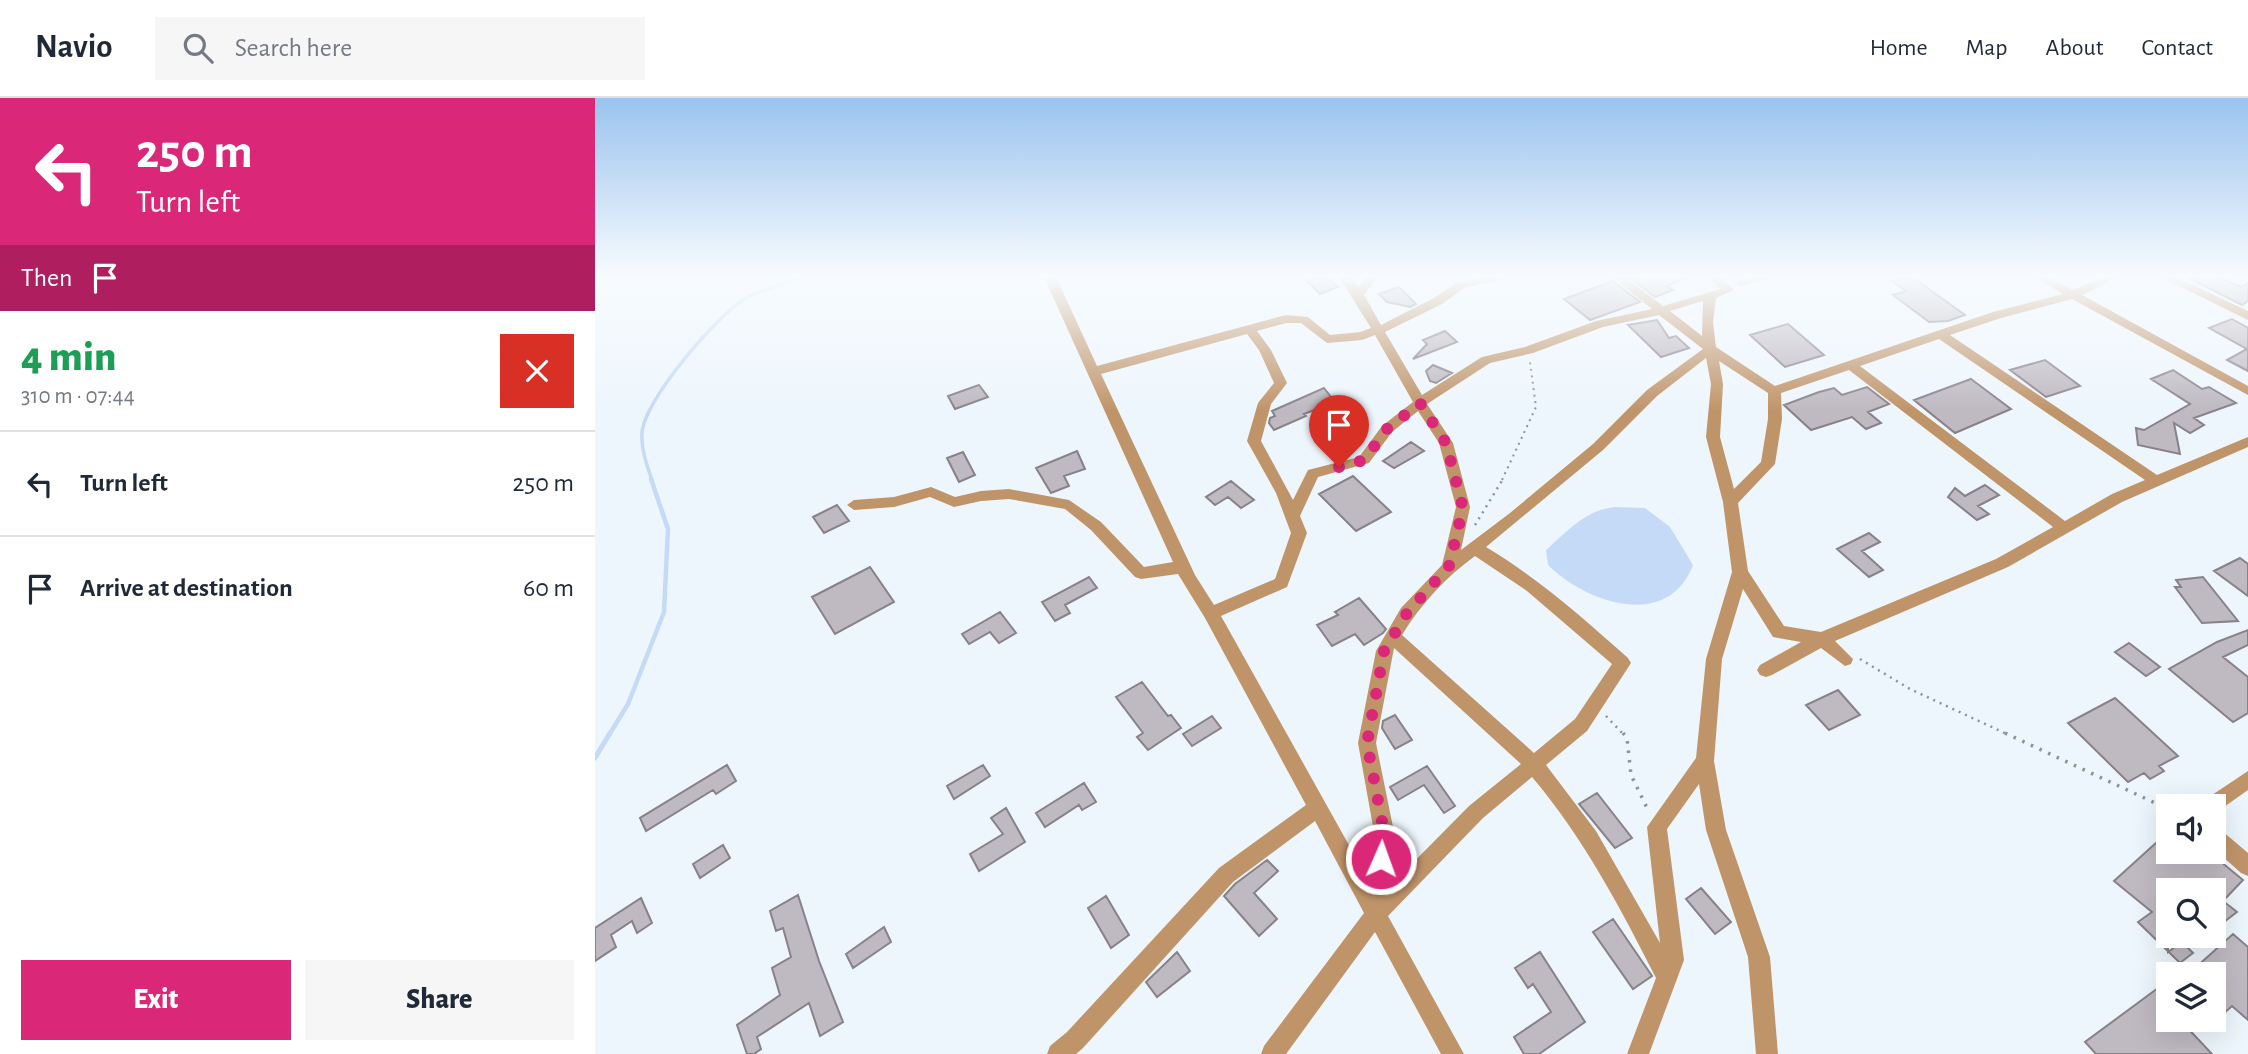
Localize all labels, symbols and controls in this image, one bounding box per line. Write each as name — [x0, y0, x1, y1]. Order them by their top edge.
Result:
search box — [155, 17, 645, 80]
icon: search — [179, 29, 217, 67]
text: Navio — [35, 31, 113, 64]
text: Search here — [235, 35, 352, 61]
text: Home — [1870, 36, 1928, 60]
text: Map — [1966, 36, 2008, 60]
text: About — [2046, 36, 2103, 60]
text: Contact — [2141, 36, 2213, 60]
icon: left — [21, 126, 112, 217]
text: 250 m — [136, 128, 253, 177]
text: Turn left — [136, 186, 240, 218]
icon: arrive — [86, 259, 124, 297]
text: Then — [21, 265, 72, 291]
button: close — [500, 334, 574, 408]
text: 4 min — [21, 336, 117, 378]
text: 310 m · 07:44 — [21, 385, 135, 408]
pin — [1309, 395, 1369, 467]
icon: arrive — [1320, 406, 1358, 444]
icon: left — [21, 465, 59, 503]
text: Turn left — [80, 470, 168, 496]
text: 250 m — [512, 470, 574, 496]
icon: arrive — [21, 570, 59, 608]
text: Arrive at destination — [80, 575, 293, 601]
text: 60 m — [523, 575, 574, 601]
map controls — [2156, 794, 2226, 1032]
button: sound — [2156, 794, 2226, 864]
position arrow — [1344, 822, 1418, 896]
button: search — [2156, 878, 2226, 948]
button: Exit — [21, 960, 291, 1040]
button: Share — [305, 960, 574, 1040]
button: layers — [2156, 962, 2226, 1032]

